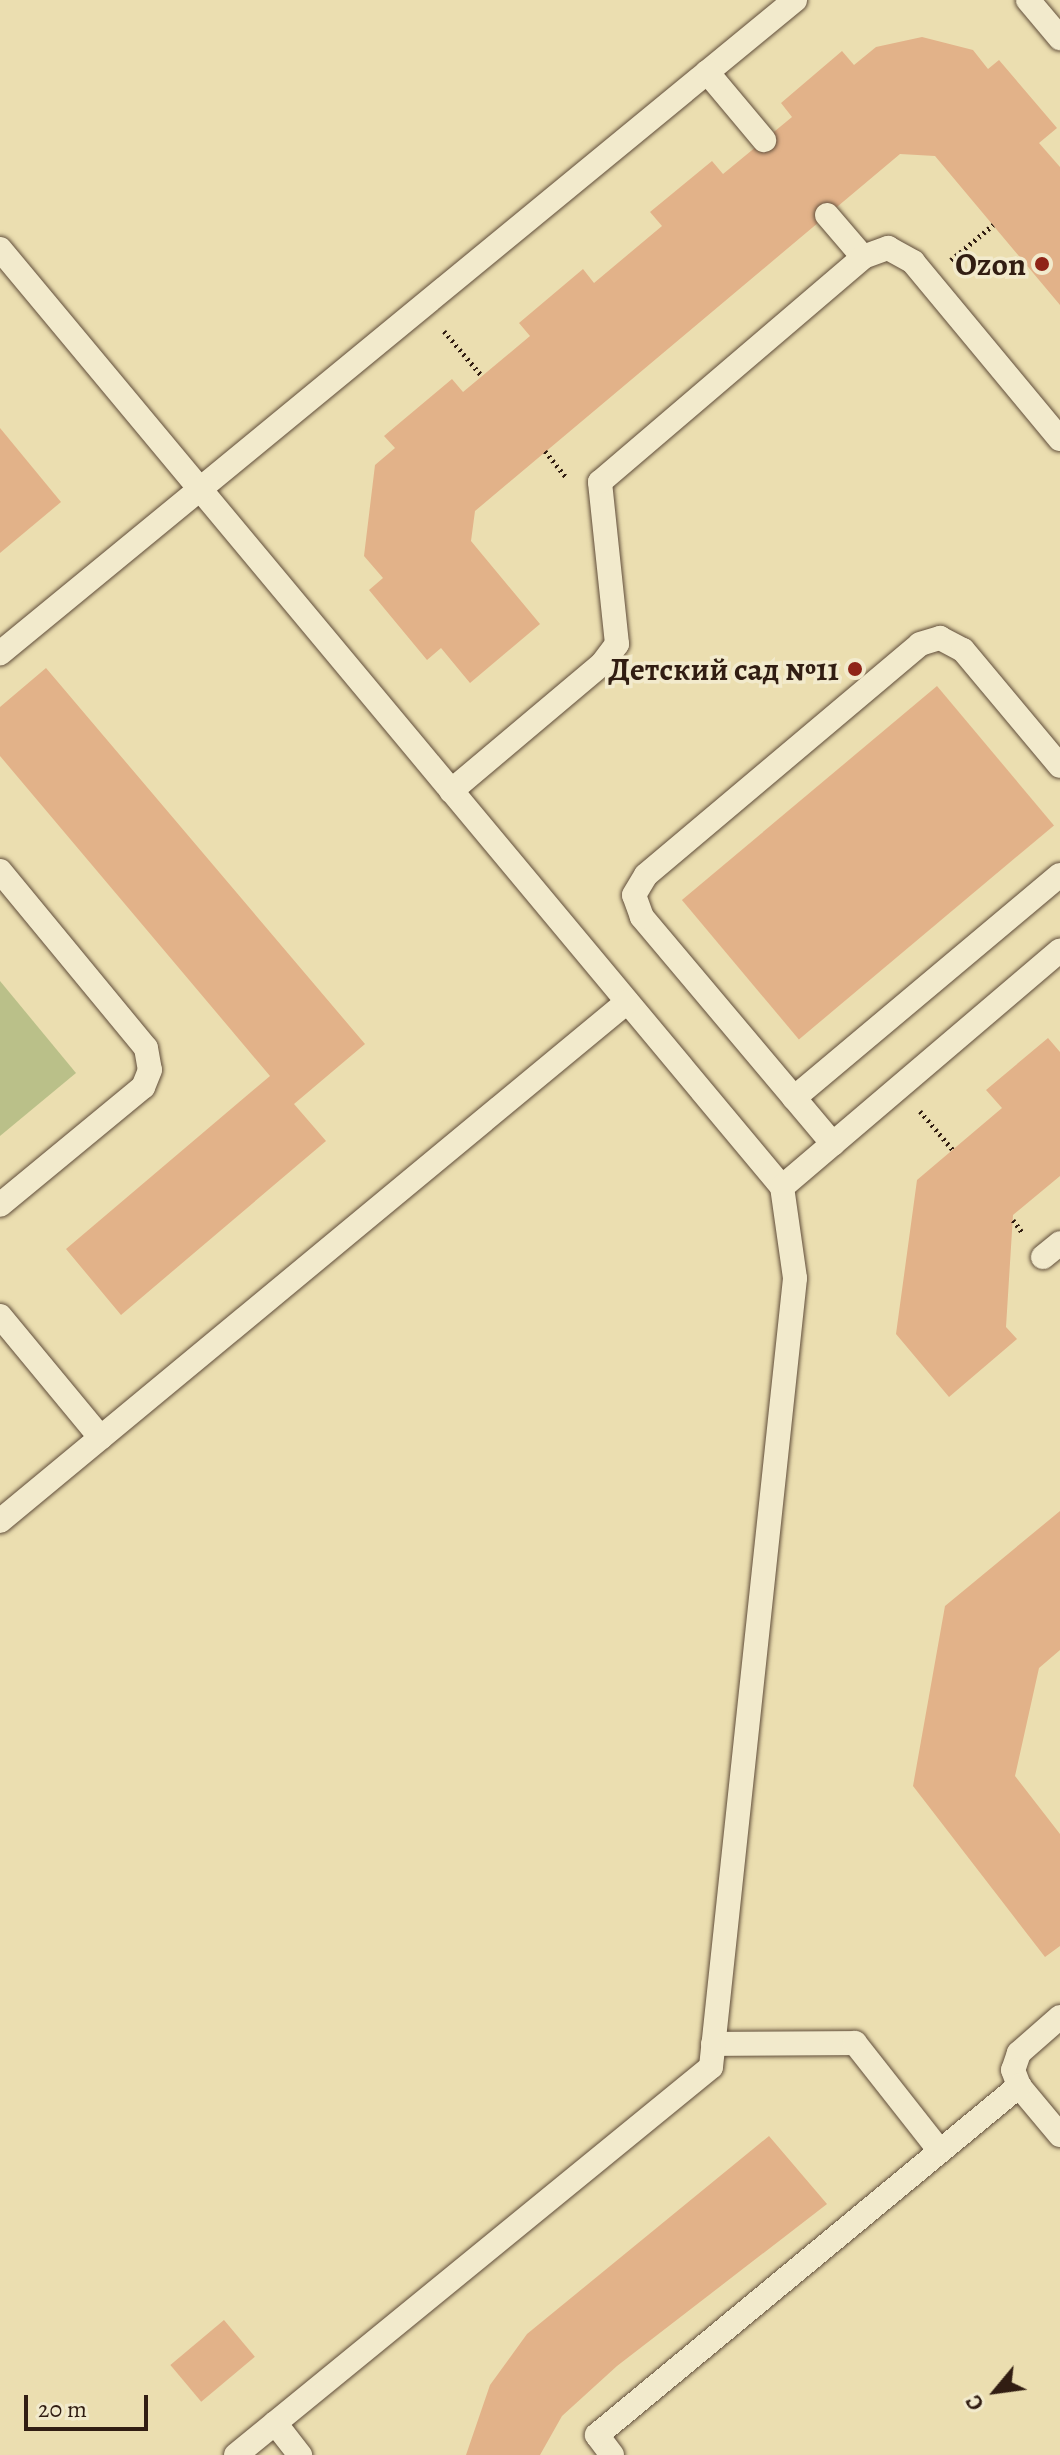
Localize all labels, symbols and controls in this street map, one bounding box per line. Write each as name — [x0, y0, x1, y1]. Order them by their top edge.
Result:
place label: Ozon — [955, 245, 1026, 283]
marker: Ozon — [1033, 255, 1051, 273]
place label: Детский сад №11 — [608, 650, 839, 688]
marker: Детский сад №11 — [846, 660, 864, 678]
north arrow — [956, 2351, 1036, 2431]
scale bar — [28, 2379, 152, 2429]
text: С — [959, 2389, 991, 2416]
text: 20 m — [38, 2393, 87, 2425]

